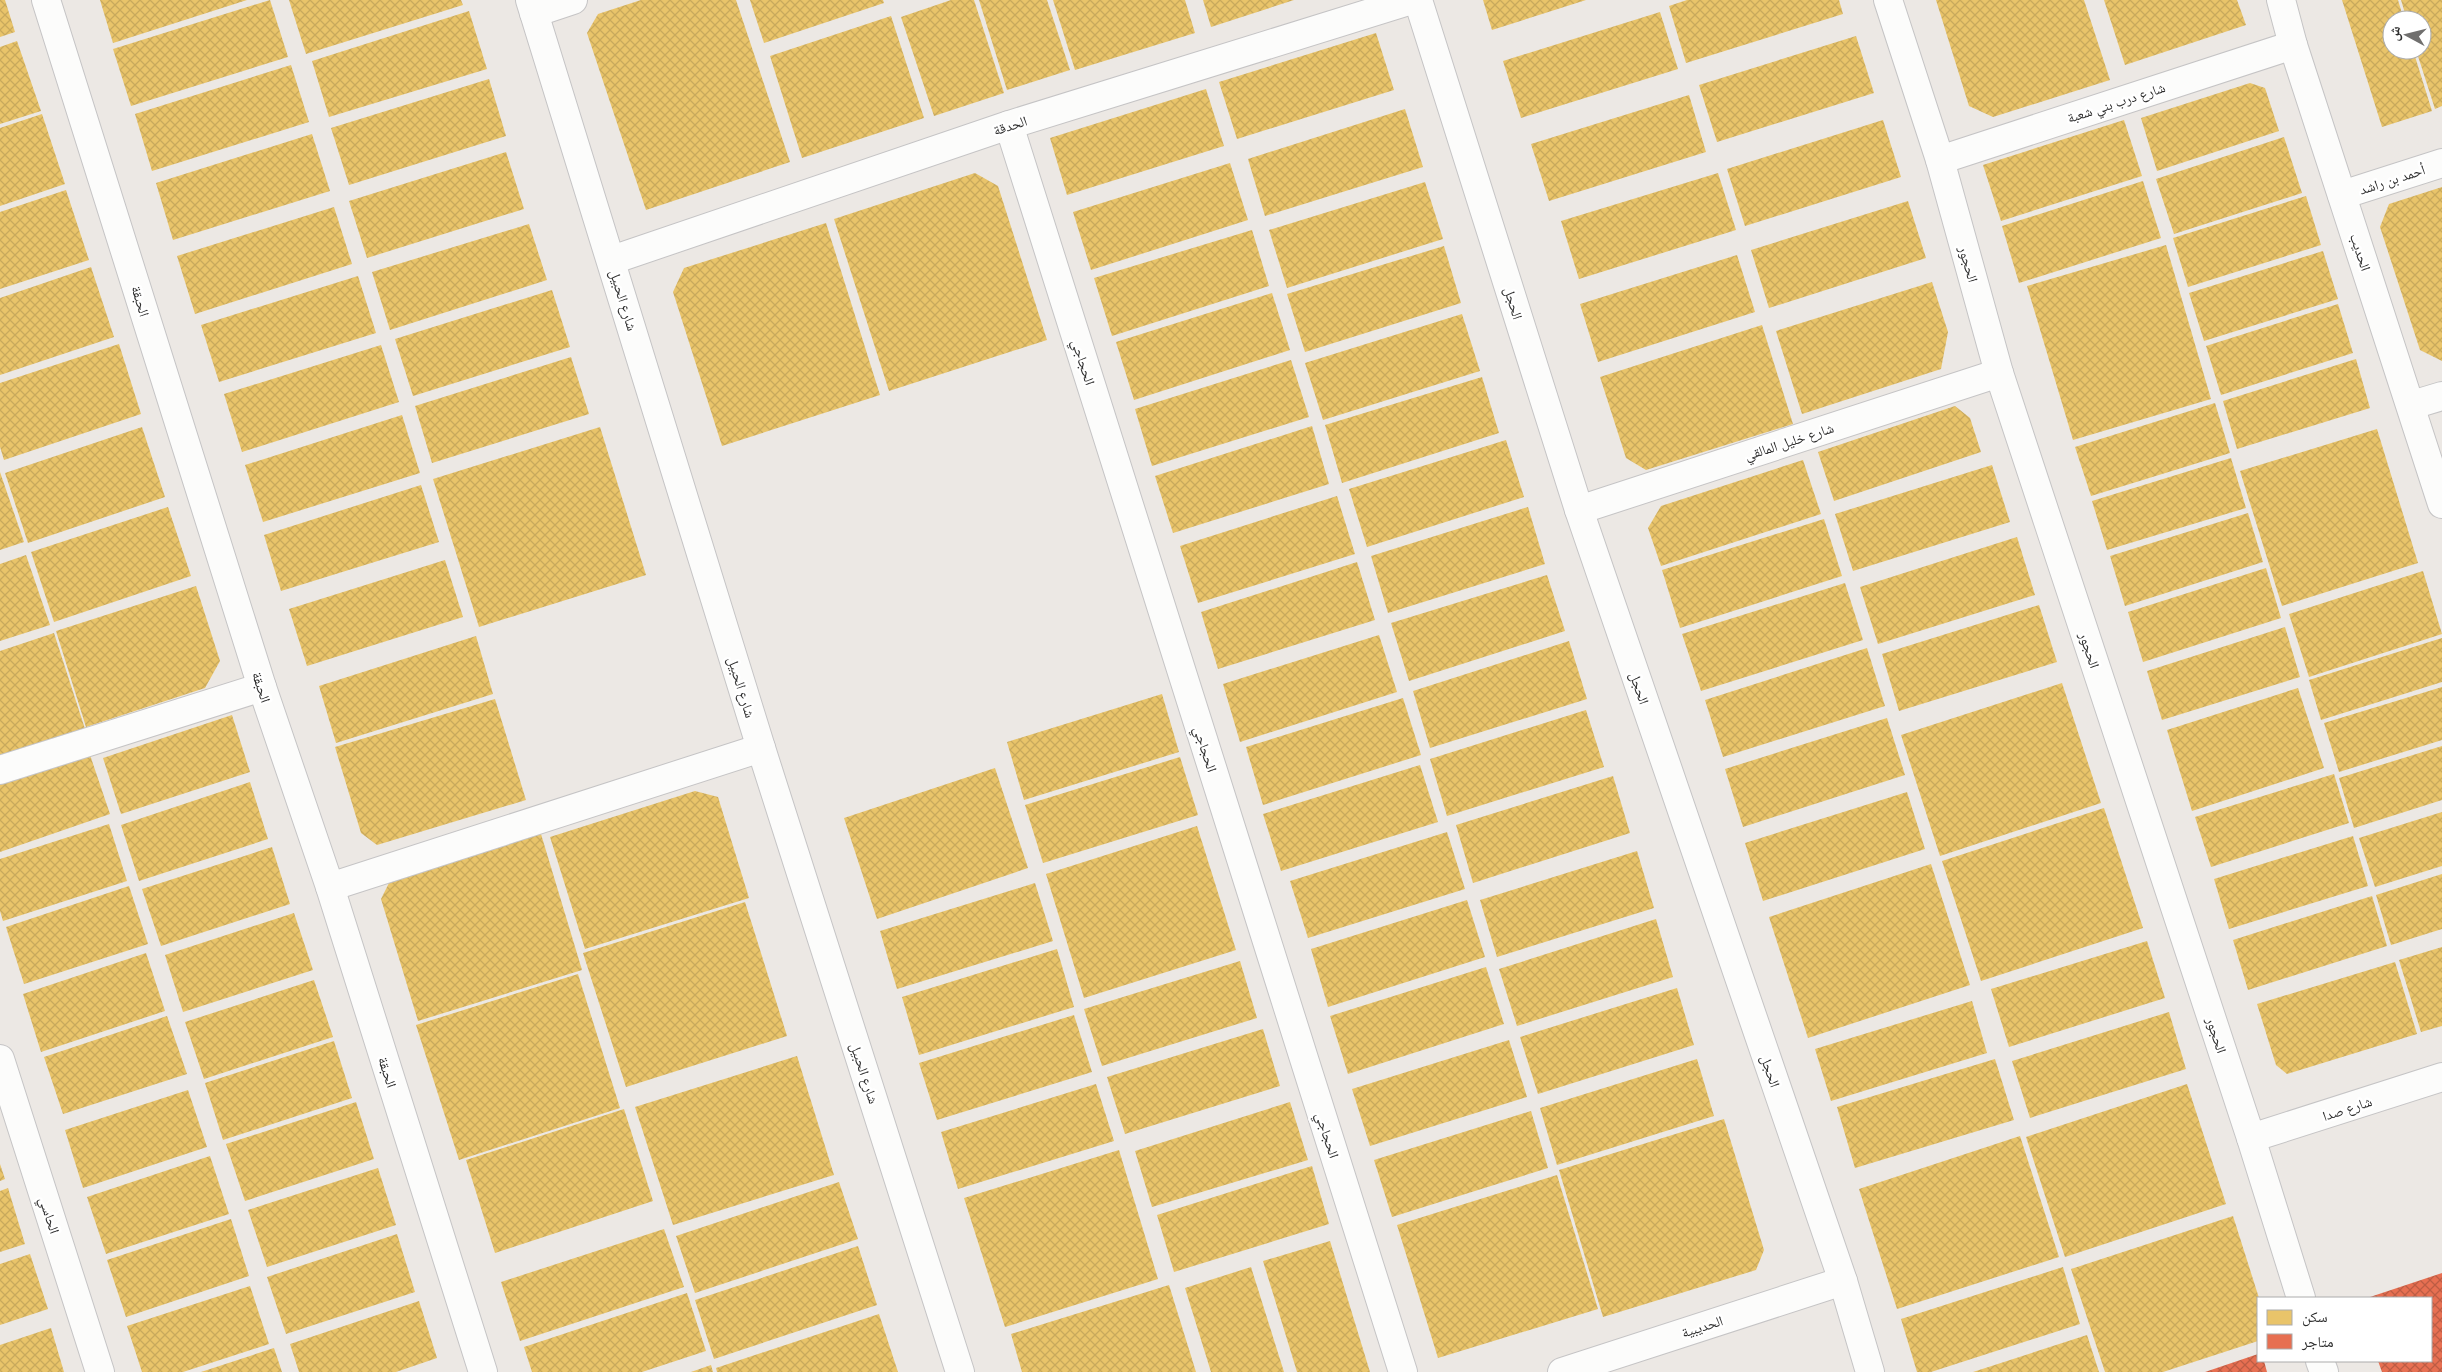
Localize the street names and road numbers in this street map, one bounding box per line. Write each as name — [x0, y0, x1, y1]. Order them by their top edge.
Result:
street label: شارع درب بني شعبة — [2065, 78, 2168, 129]
street label: الحدقة — [991, 112, 1029, 138]
street label: أحمد بن راشد — [2357, 160, 2427, 199]
street label: الحديب — [2347, 231, 2375, 273]
street label: الحجور — [1955, 243, 1982, 284]
street label: شارع الحبيل — [605, 267, 641, 333]
street label: الحبقة — [128, 283, 154, 319]
street label: الحجل — [1500, 285, 1527, 322]
street label: الحجاجي — [1065, 337, 1099, 388]
street label: شارع خليل المالقي — [1742, 419, 1837, 467]
street label: الحجور — [2075, 629, 2104, 670]
street label: شارع الحبيل — [723, 654, 759, 720]
street label: الحبقة — [249, 669, 275, 705]
street label: الحجل — [1626, 670, 1653, 707]
street label: الحجاجي — [1187, 724, 1221, 775]
street label: الحجور — [2202, 1014, 2231, 1055]
street label: شارع الحبيل — [845, 1040, 883, 1106]
street label: الحجل — [1757, 1053, 1784, 1090]
street label: الحبقة — [375, 1054, 401, 1090]
street label: شارع صدا — [2320, 1092, 2375, 1126]
street label: الحجاجي — [1309, 1110, 1343, 1161]
street label: الحاسي — [33, 1194, 64, 1237]
street label: الحديبية — [1679, 1311, 1725, 1341]

